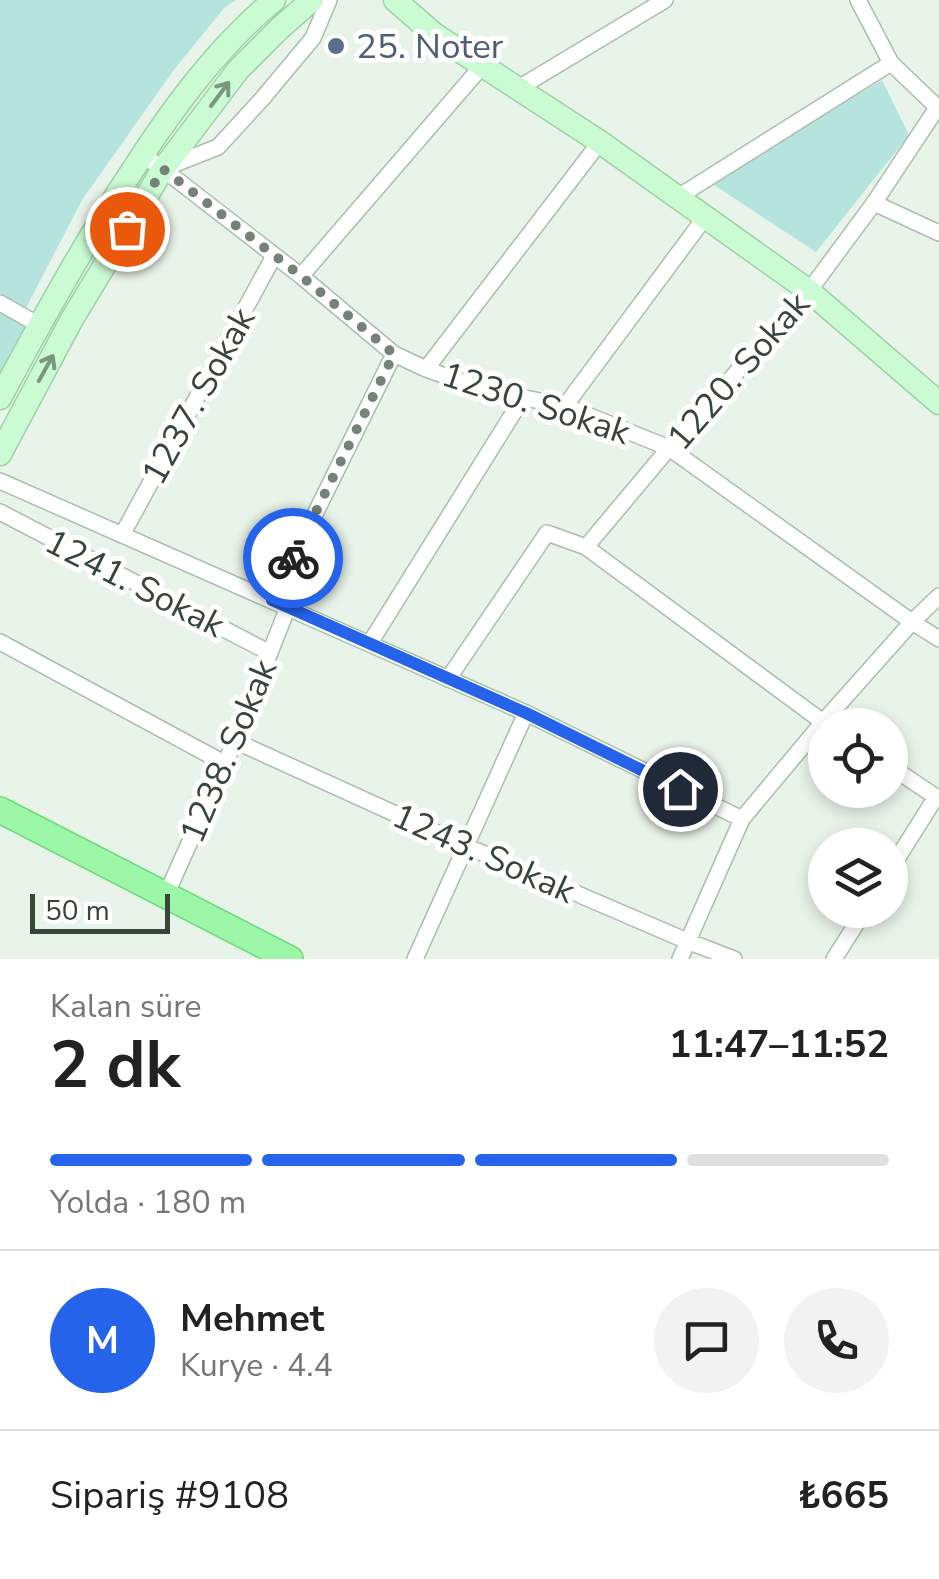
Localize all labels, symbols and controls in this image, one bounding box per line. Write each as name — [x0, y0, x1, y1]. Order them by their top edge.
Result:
place label: 25. Noter — [356, 23, 504, 70]
marker: 25. Noter — [325, 35, 347, 57]
one-way arrow — [210, 81, 231, 108]
pin — [85, 187, 170, 272]
icon: bag — [100, 202, 155, 257]
street label: 1220. Sokak — [657, 282, 821, 460]
street label: 1237. Sokak — [131, 299, 267, 493]
street label: 1230. Sokak — [436, 351, 636, 456]
one-way arrow — [37, 353, 56, 383]
courier — [243, 508, 343, 608]
street label: 1241. Sokak — [37, 518, 233, 649]
icon: bike — [266, 531, 321, 586]
street label: 1238. Sokak — [169, 652, 288, 850]
map controls — [808, 708, 908, 928]
button: locate — [808, 708, 908, 808]
pin — [638, 747, 723, 832]
icon: home — [653, 762, 708, 817]
street label: 1243. Sokak — [385, 792, 583, 915]
button: layers — [808, 828, 908, 928]
scale bar — [30, 889, 170, 934]
text: 50 m — [45, 892, 110, 930]
text: Kalan süre — [50, 985, 201, 1028]
text: 11:47–11:52 — [669, 1019, 889, 1070]
text: 2 dk — [50, 1021, 180, 1110]
text: Yolda · 180 m — [50, 1181, 246, 1224]
button: chat — [654, 1288, 759, 1393]
button: phone — [784, 1288, 889, 1393]
text: Mehmet — [180, 1293, 324, 1344]
text: M — [86, 1315, 119, 1366]
text: Kurye · 4.4 — [180, 1344, 333, 1387]
text: Sipariş #9108 — [50, 1470, 289, 1521]
text: ₺665 — [798, 1470, 889, 1521]

